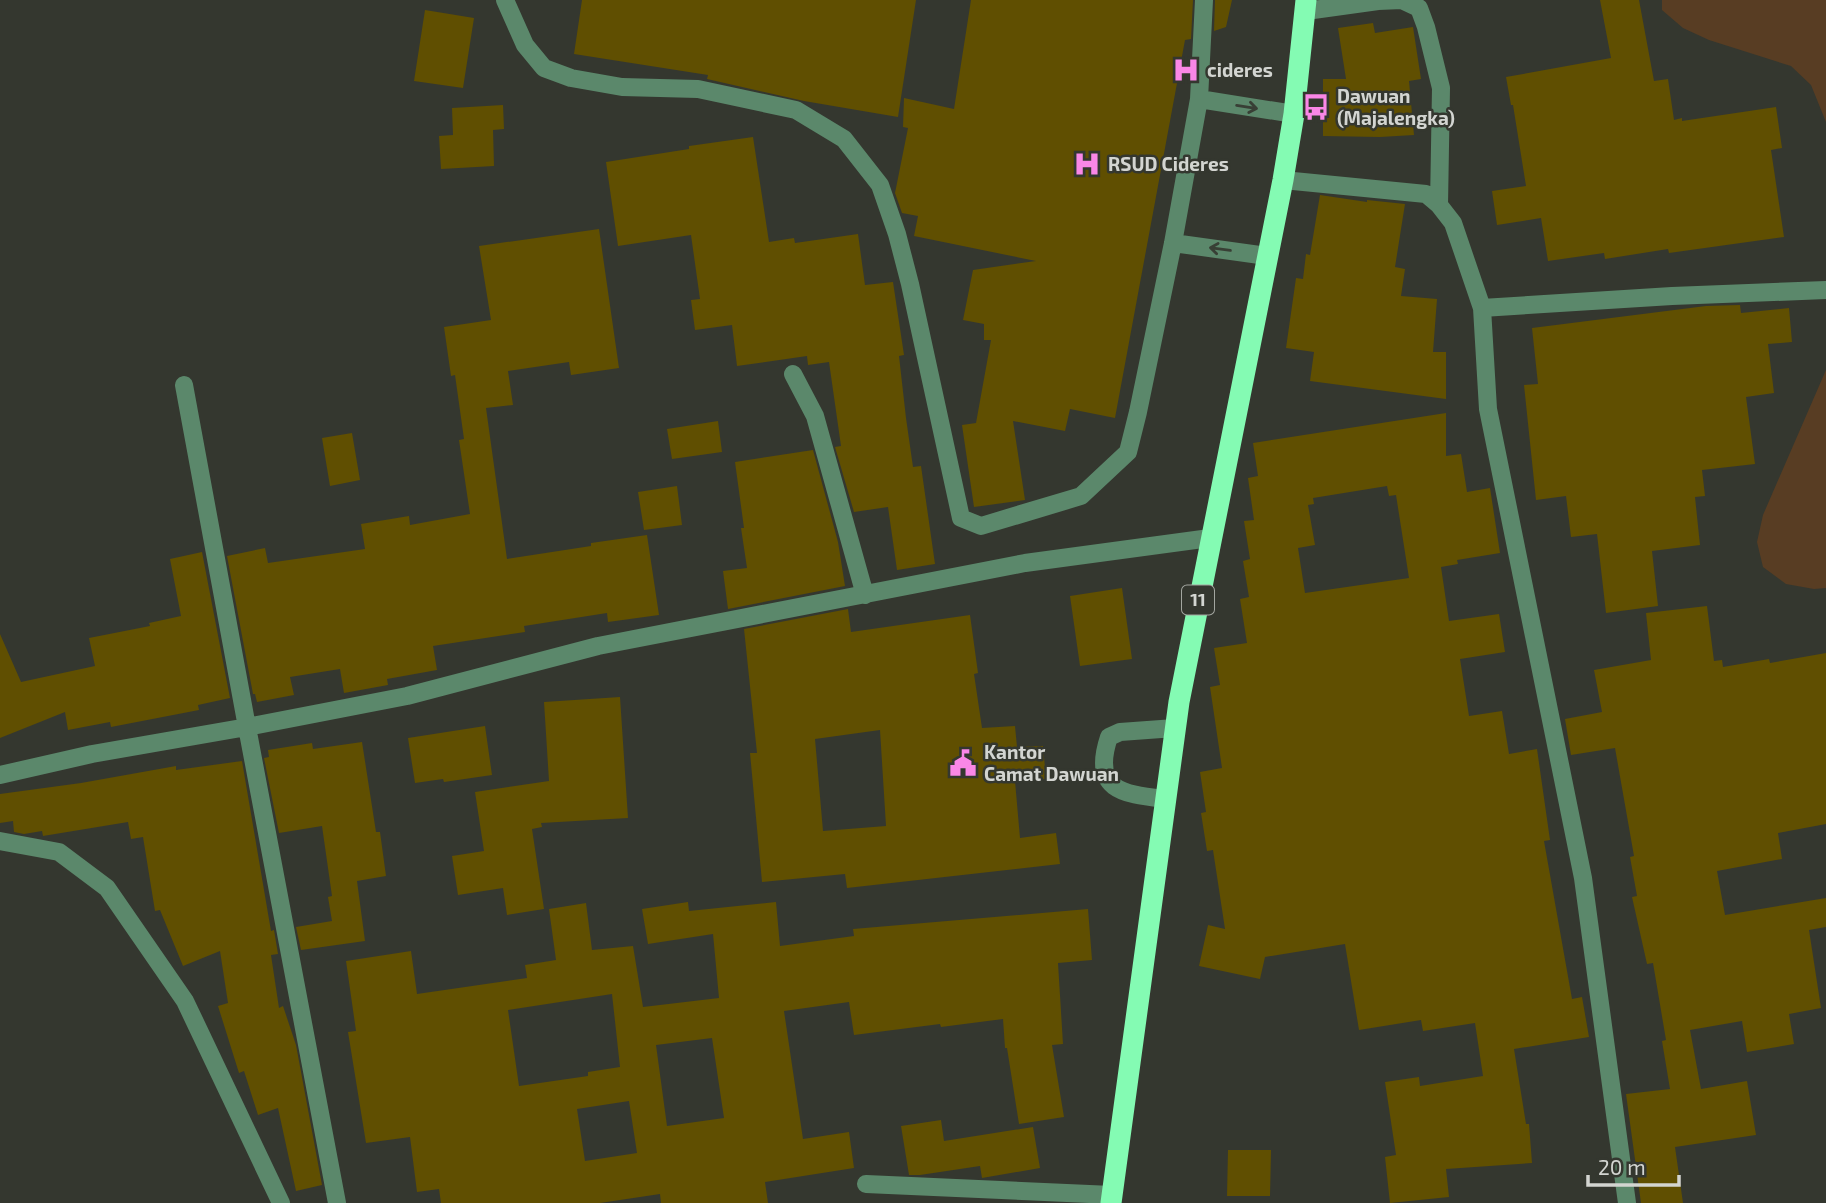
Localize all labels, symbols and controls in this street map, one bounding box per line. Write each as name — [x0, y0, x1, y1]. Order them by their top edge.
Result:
hospital icon: cideres — [1171, 55, 1201, 85]
place label: cideres — [1207, 58, 1273, 81]
place label: Dawuan (Majalengka) — [1337, 84, 1455, 129]
bus stop icon: Dawuan (Majalengka) — [1301, 92, 1331, 122]
one-way arrow — [1235, 101, 1258, 114]
hospital icon: RSUD Cideres — [1072, 149, 1102, 179]
place label: RSUD Cideres — [1108, 152, 1229, 175]
one-way arrow — [1210, 243, 1232, 256]
road number: 11 — [1182, 586, 1214, 614]
place label: Kantor Camat Dawuan — [984, 740, 1119, 785]
public building icon: Kantor Camat Dawuan — [948, 748, 978, 778]
scale bar — [1588, 1144, 1679, 1188]
text: 20 m — [1598, 1154, 1646, 1179]

